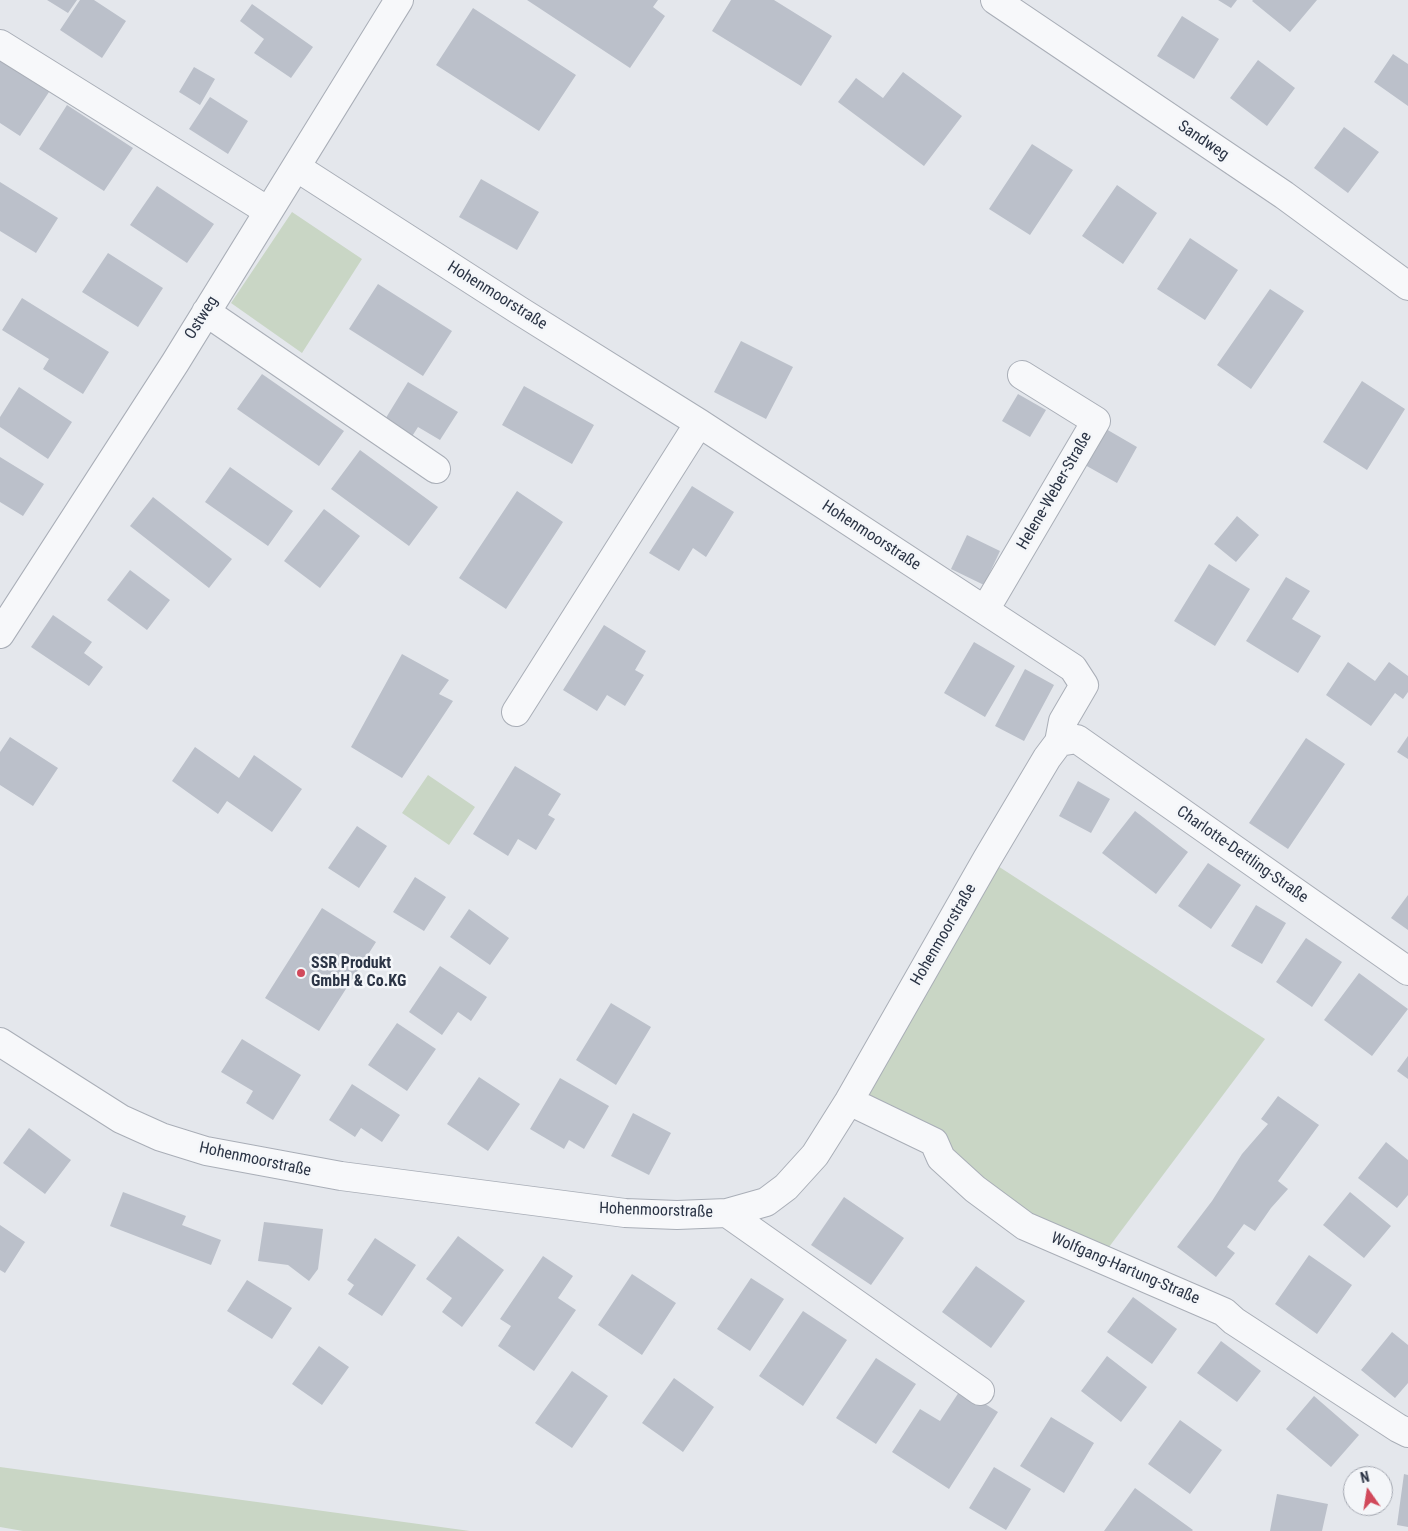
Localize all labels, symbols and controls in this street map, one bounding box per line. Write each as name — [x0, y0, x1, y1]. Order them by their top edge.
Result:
street label: Sandweg — [1174, 117, 1232, 165]
street label: Hohenmoorstraße — [444, 258, 550, 334]
street label: Ostweg — [181, 293, 223, 343]
street label: Helene-Weber-Straße — [1014, 429, 1096, 553]
street label: Hohenmoorstraße — [818, 497, 924, 575]
street label: Charlotte-Dettling-Straße — [1173, 802, 1311, 908]
street label: Hohenmoorstraße — [907, 881, 981, 989]
place label: SSR Produkt GmbH & Co.KG — [311, 954, 406, 992]
marker: SSR Produkt GmbH & Co.KG — [295, 967, 307, 979]
street label: Hohenmoorstraße — [197, 1139, 313, 1181]
street label: Hohenmoorstraße — [599, 1199, 713, 1223]
street label: Wolfgang-Hartung-Straße — [1048, 1229, 1202, 1309]
north arrow — [1343, 1466, 1393, 1516]
text: N — [1359, 1469, 1371, 1486]

